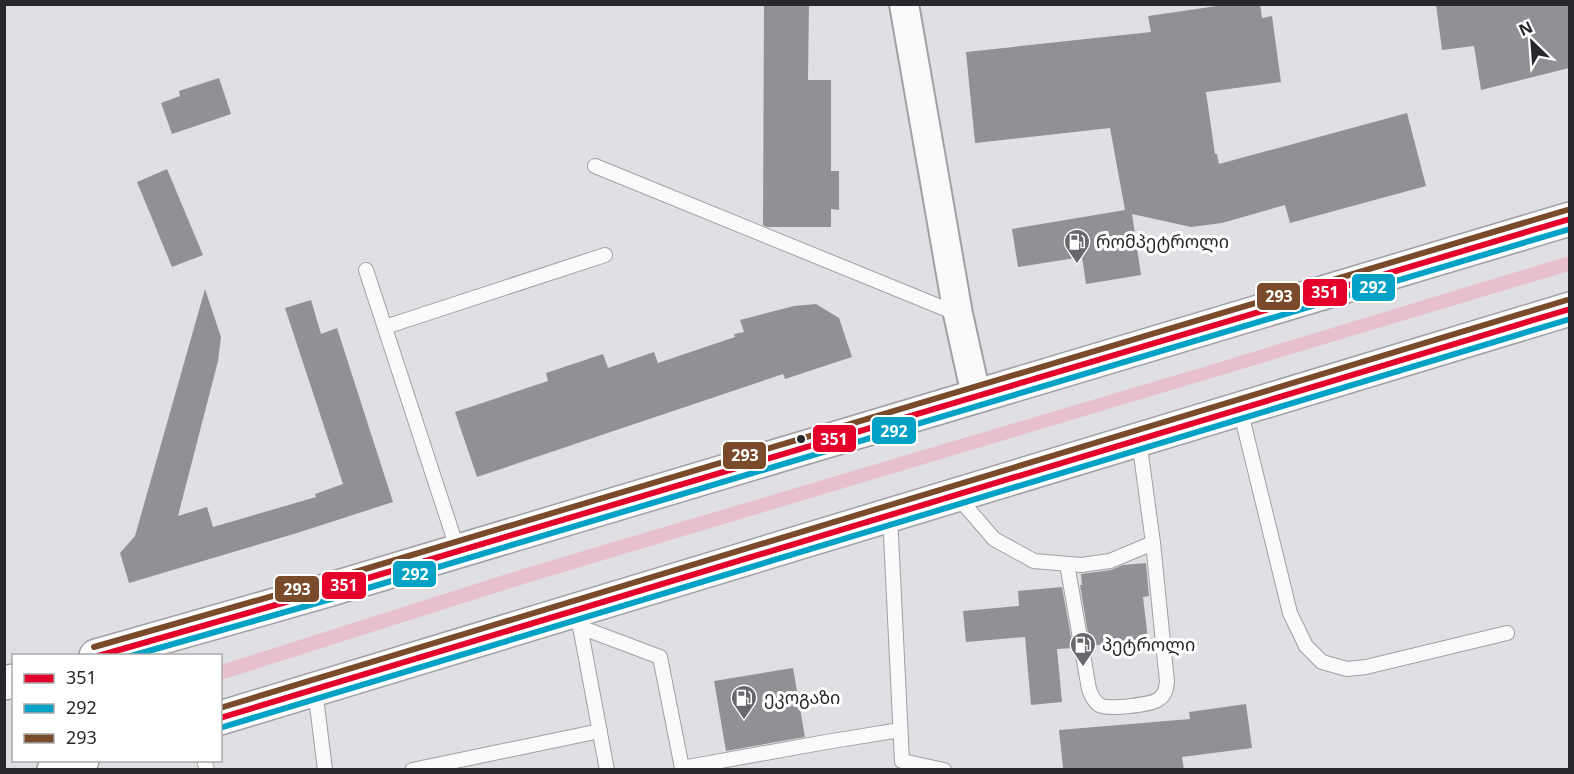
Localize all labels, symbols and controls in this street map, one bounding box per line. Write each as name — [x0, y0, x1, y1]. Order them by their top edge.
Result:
north arrow — [1502, 12, 1562, 72]
text: N — [1515, 16, 1536, 41]
fuel station icon: რომპეტროლი — [1062, 227, 1092, 265]
place label: რომპეტროლი — [1096, 229, 1229, 253]
line badge: 292 — [1351, 273, 1396, 302]
text: 292 — [1359, 276, 1387, 298]
line badge: 351 — [1302, 278, 1348, 307]
text: 351 — [1311, 281, 1339, 303]
line badge: 293 — [1256, 282, 1301, 311]
text: 293 — [1265, 285, 1293, 307]
line badge: 292 — [871, 416, 917, 445]
text: 292 — [880, 420, 908, 442]
line badge: 351 — [812, 424, 857, 453]
text: 351 — [820, 428, 848, 450]
unlabelled marker — [795, 433, 807, 445]
line badge: 293 — [722, 441, 767, 470]
text: 293 — [731, 444, 759, 466]
line badge: 292 — [392, 560, 437, 588]
text: 292 — [401, 563, 429, 585]
line badge: 351 — [321, 571, 367, 600]
text: 351 — [330, 574, 358, 596]
line badge: 293 — [274, 575, 320, 603]
text: 293 — [283, 578, 311, 600]
fuel station icon: პეტროლი — [1068, 630, 1098, 668]
place label: პეტროლი — [1102, 632, 1195, 656]
legend — [12, 654, 222, 762]
text: 351 — [66, 665, 97, 689]
fuel station icon: ეკოგაზი — [729, 683, 759, 721]
place label: ეკოგაზი — [764, 685, 840, 709]
text: 292 — [66, 695, 97, 719]
text: 293 — [66, 725, 97, 749]

